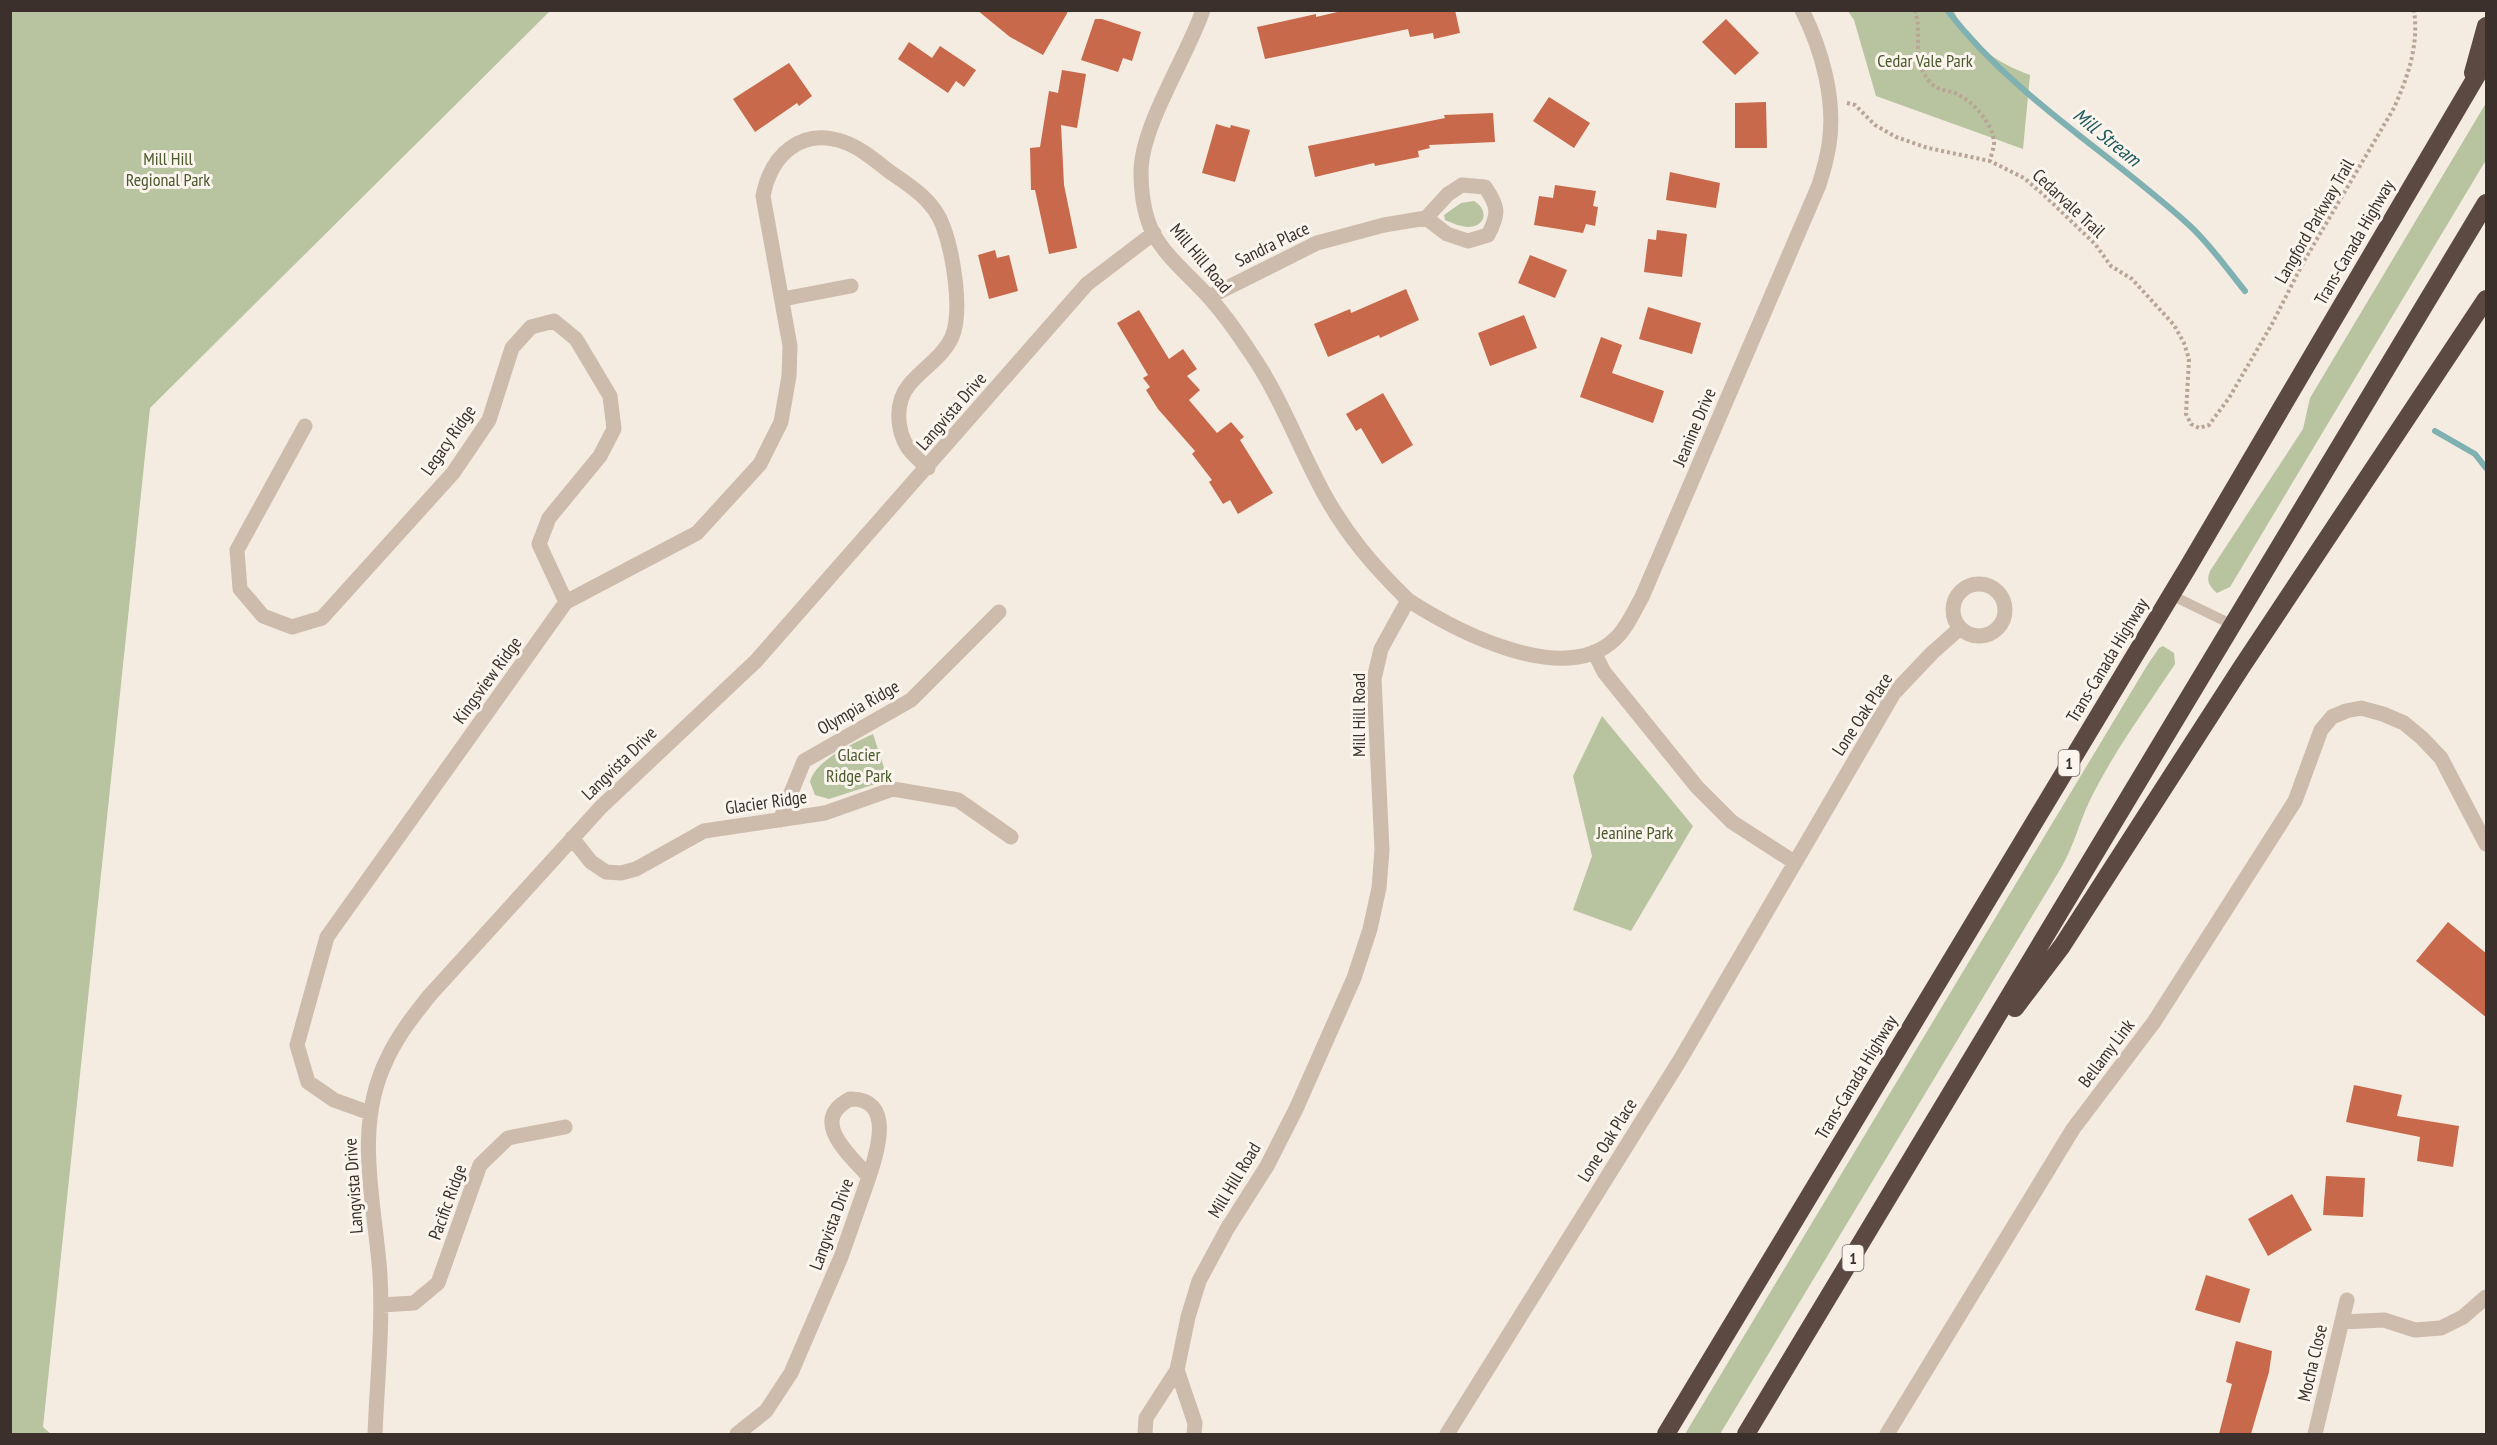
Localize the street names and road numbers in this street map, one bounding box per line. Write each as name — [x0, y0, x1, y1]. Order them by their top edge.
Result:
street label: Langford Parkway Trail — [2269, 154, 2359, 287]
street label: Cedarvale Trail — [2028, 164, 2111, 243]
street label: Trans-Canada Highway — [2309, 175, 2399, 309]
street label: Sandra Place — [1231, 216, 1313, 272]
street label: Mill Hill Road — [1165, 218, 1237, 298]
street label: Langvista Drive — [911, 367, 991, 455]
street label: Jeanine Drive — [1667, 384, 1721, 470]
street label: Legacy Ridge — [415, 400, 481, 480]
street label: Trans-Canada Highway — [2061, 594, 2153, 726]
street label: Kingsview Ridge — [448, 632, 526, 728]
street label: Lone Oak Place — [1827, 668, 1897, 760]
street label: Mill Hill Road — [1347, 673, 1370, 757]
street label: Olympia Ridge — [813, 674, 903, 740]
street label: Langvista Drive — [577, 721, 661, 805]
road number: 1 — [2058, 750, 2080, 776]
street label: Glacier Ridge — [724, 785, 808, 819]
street label: Trans-Canada Highway — [1810, 1011, 1902, 1143]
street label: Bellamy Link — [2073, 1014, 2139, 1092]
street label: Lone Oak Place — [1572, 1094, 1642, 1186]
street label: Langvista Drive — [338, 1137, 368, 1235]
street label: Mill Hill Road — [1202, 1138, 1266, 1222]
street label: Pacific Ridge — [423, 1161, 471, 1243]
street label: Langvista Drive — [804, 1175, 858, 1273]
road number: 1 — [1842, 1245, 1864, 1271]
street label: Mocha Close — [2292, 1322, 2332, 1404]

